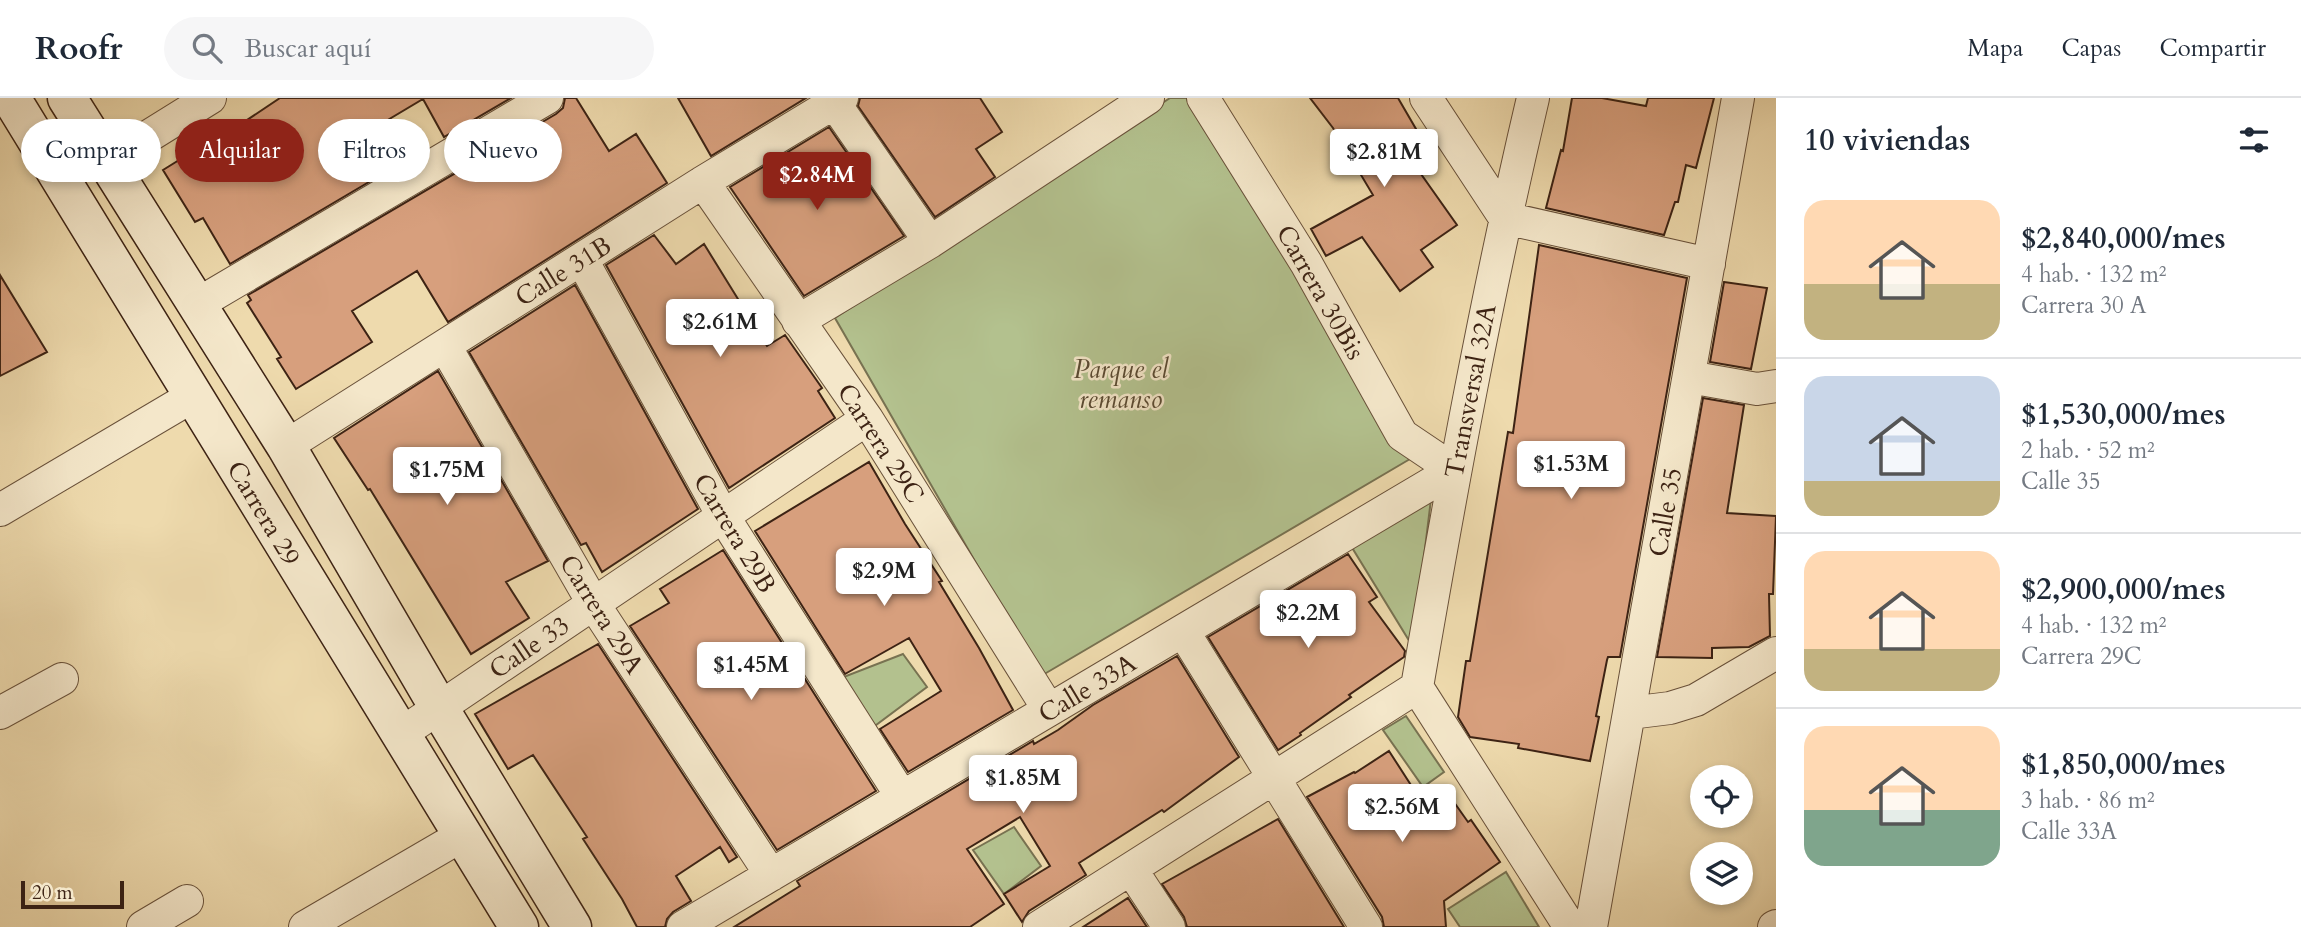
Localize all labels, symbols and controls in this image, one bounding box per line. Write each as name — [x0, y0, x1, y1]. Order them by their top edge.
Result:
search box — [164, 17, 654, 80]
text: Roofr — [35, 26, 122, 71]
icon: search — [188, 29, 226, 67]
text: Buscar aquí — [244, 31, 371, 66]
text: Mapa — [1967, 32, 2023, 65]
text: Capas — [2061, 32, 2121, 65]
text: Compartir — [2159, 32, 2266, 65]
chip: Comprar — [21, 119, 161, 182]
chip: Alquilar — [175, 119, 304, 182]
chip: Filtros — [318, 119, 430, 182]
chip: Nuevo — [444, 119, 562, 182]
text: 10 viviendas — [1804, 120, 1970, 161]
icon: filters — [2235, 121, 2273, 159]
pin: $2.81M — [1327, 130, 1441, 189]
text: $2.81M — [1346, 136, 1422, 167]
pin: $2.84M — [760, 152, 874, 212]
text: $2.84M — [779, 159, 855, 190]
text: $2,840,000/mes — [2021, 218, 2226, 259]
street label: Carrera 30Bis — [1268, 219, 1373, 366]
street label: Calle 31B — [508, 228, 618, 315]
icon: home — [1860, 228, 1944, 312]
text: 4 hab. · 132 m² — [2021, 259, 2167, 290]
text: Carrera 30 A — [2021, 290, 2146, 321]
pin: $2.61M — [663, 300, 777, 359]
street label: Transversal 32A — [1436, 301, 1505, 481]
text: $2.61M — [682, 306, 758, 337]
park label: Parque el remanso — [1074, 352, 1169, 417]
street label: Carrera 29C — [829, 377, 932, 510]
text: $1,530,000/mes — [2021, 394, 2226, 435]
icon: home — [1860, 404, 1944, 488]
text: 2 hab. · 52 m² — [2021, 435, 2155, 466]
pin: $1.53M — [1514, 442, 1628, 501]
pin: $1.75M — [390, 448, 504, 507]
text: $1.53M — [1533, 448, 1609, 479]
street label: Carrera 29 — [219, 454, 309, 572]
text: $1.75M — [409, 454, 485, 485]
street label: Calle 35 — [1640, 465, 1691, 559]
text: Calle 35 — [2021, 466, 2100, 497]
street label: Carrera 29B — [685, 467, 784, 600]
street label: Carrera 29A — [551, 548, 652, 681]
pin: $2.9M — [835, 548, 933, 608]
text: $2.9M — [852, 555, 916, 586]
text: $2,900,000/mes — [2021, 569, 2226, 610]
icon: home — [1860, 579, 1944, 663]
pin: $2.2M — [1259, 590, 1357, 650]
text: $2.2M — [1276, 597, 1340, 628]
street label: Calle 33 — [482, 608, 576, 687]
text: 4 hab. · 132 m² — [2021, 610, 2167, 641]
text: Carrera 29C — [2021, 641, 2141, 672]
pin: $1.45M — [694, 642, 808, 702]
street label: Calle 33A — [1032, 645, 1143, 731]
text: $1.45M — [713, 649, 789, 680]
text: $1,850,000/mes — [2021, 744, 2226, 785]
icon: home — [1860, 754, 1944, 838]
pin: $1.85M — [966, 756, 1080, 815]
text: $1.85M — [985, 762, 1061, 793]
map controls — [1690, 765, 1753, 905]
button: locate — [1690, 765, 1753, 828]
pin: $2.56M — [1345, 784, 1459, 844]
text: 3 hab. · 86 m² — [2021, 785, 2155, 816]
text: $2.56M — [1364, 791, 1440, 822]
text: Calle 33A — [2021, 816, 2117, 847]
button: layers — [1690, 842, 1753, 905]
scale bar — [21, 878, 124, 910]
text: 20 m — [32, 880, 73, 906]

